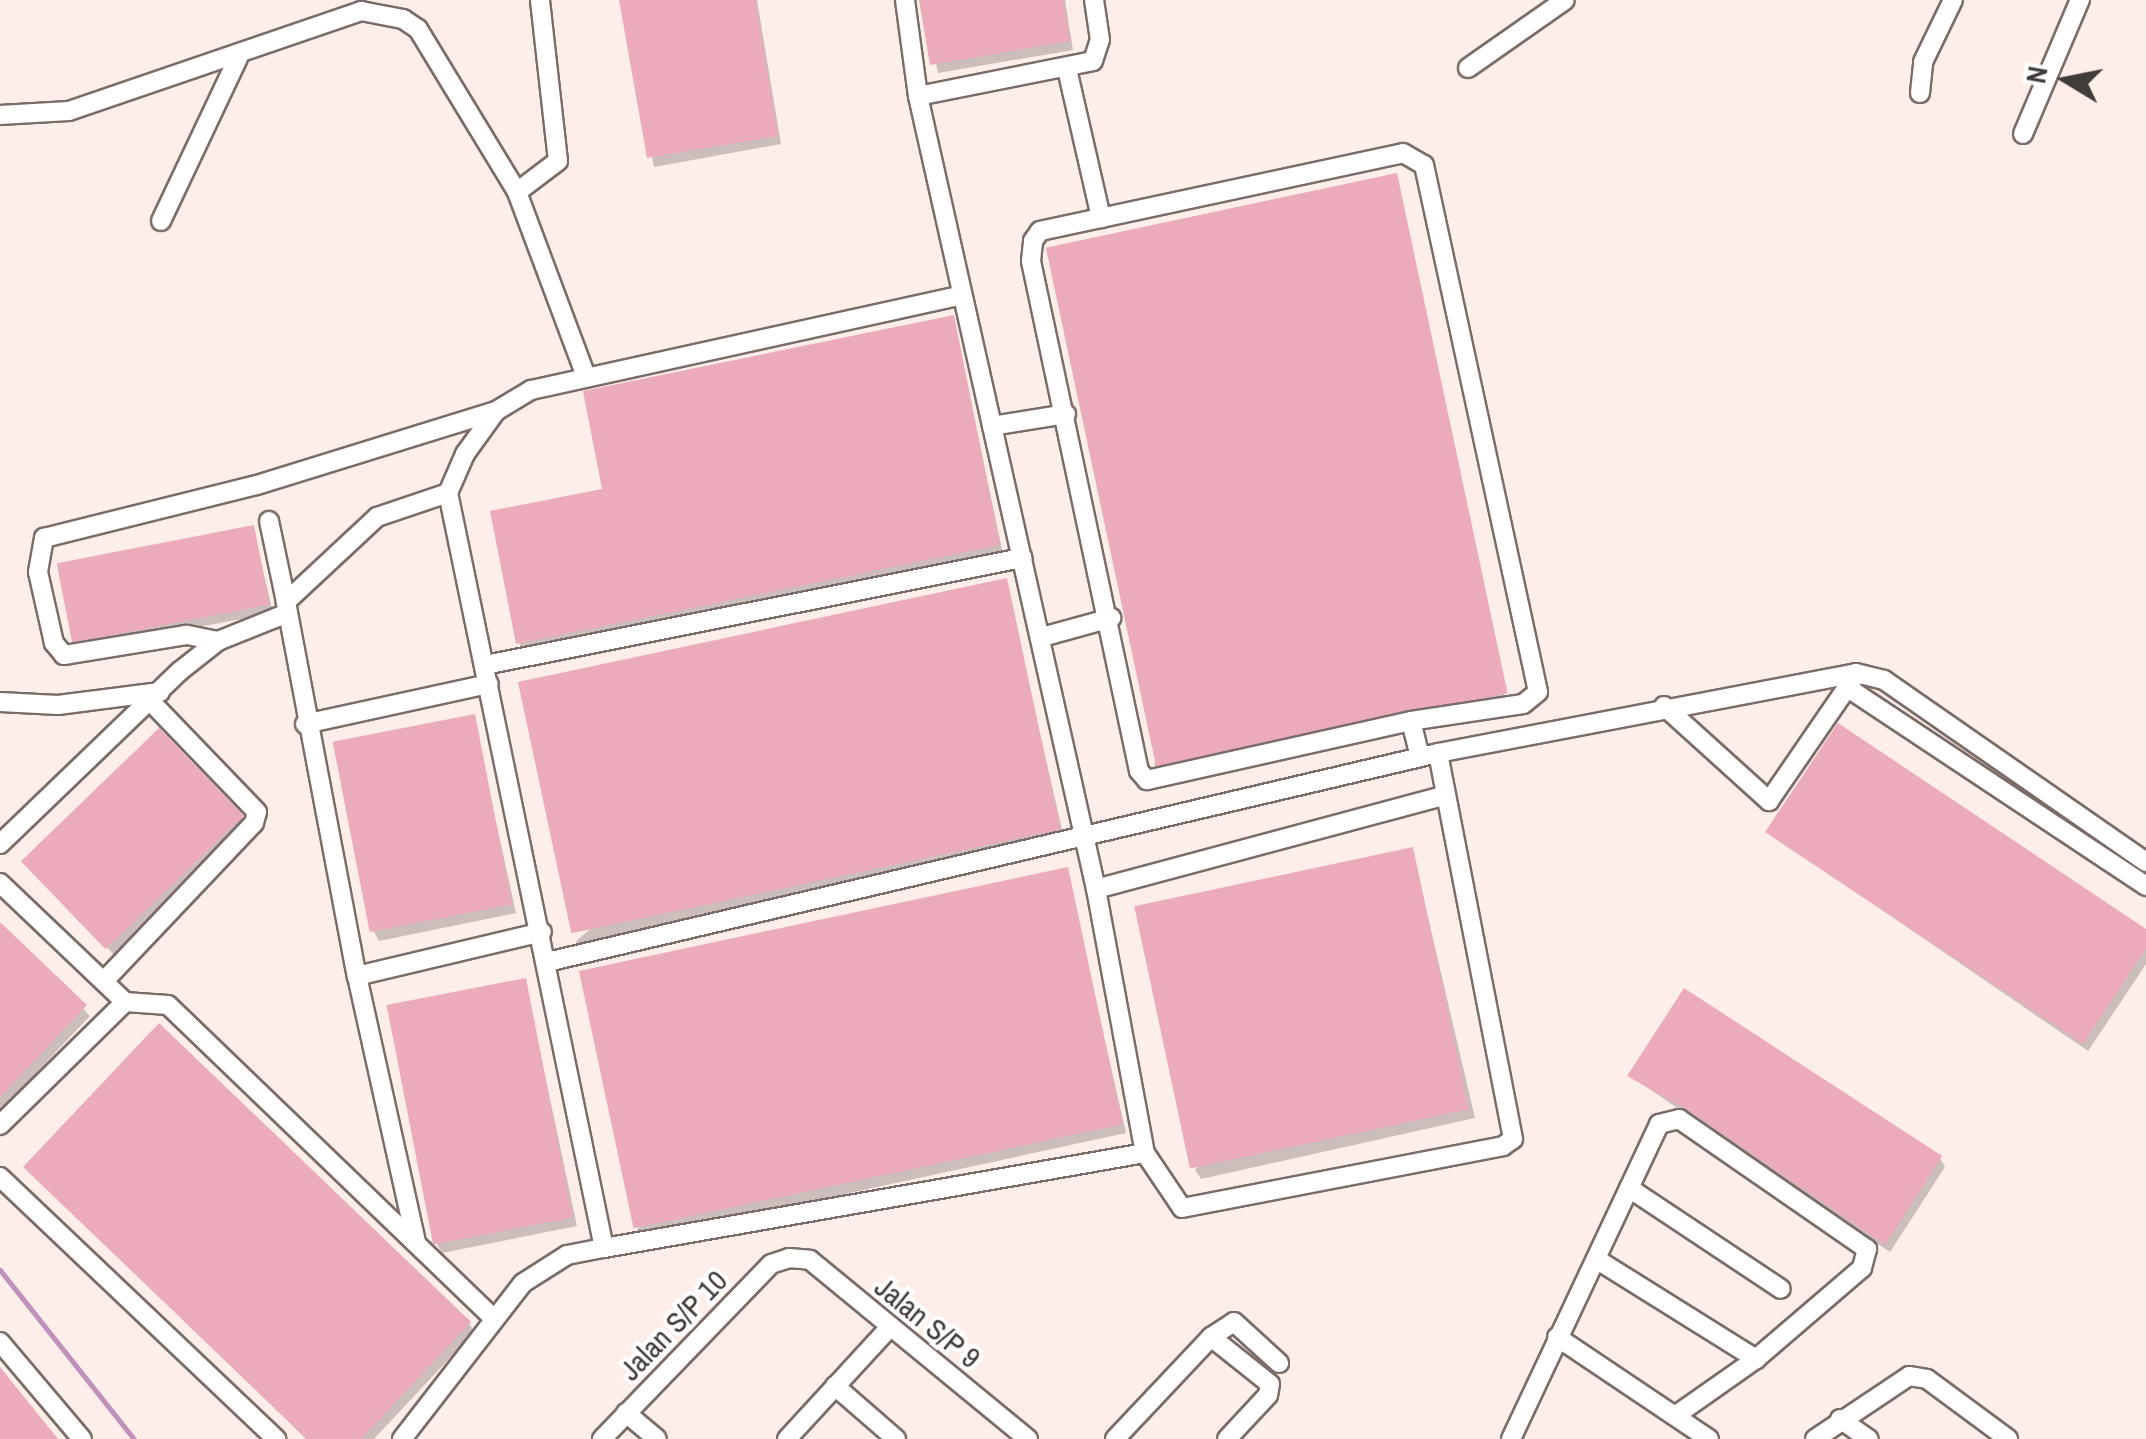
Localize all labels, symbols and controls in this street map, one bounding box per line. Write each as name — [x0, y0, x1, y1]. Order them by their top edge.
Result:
north arrow — [2016, 30, 2116, 130]
text: N — [2016, 63, 2057, 86]
street label: Jalan S/P 10 — [612, 1262, 734, 1388]
street label: Jalan S/P 9 — [868, 1268, 988, 1376]

